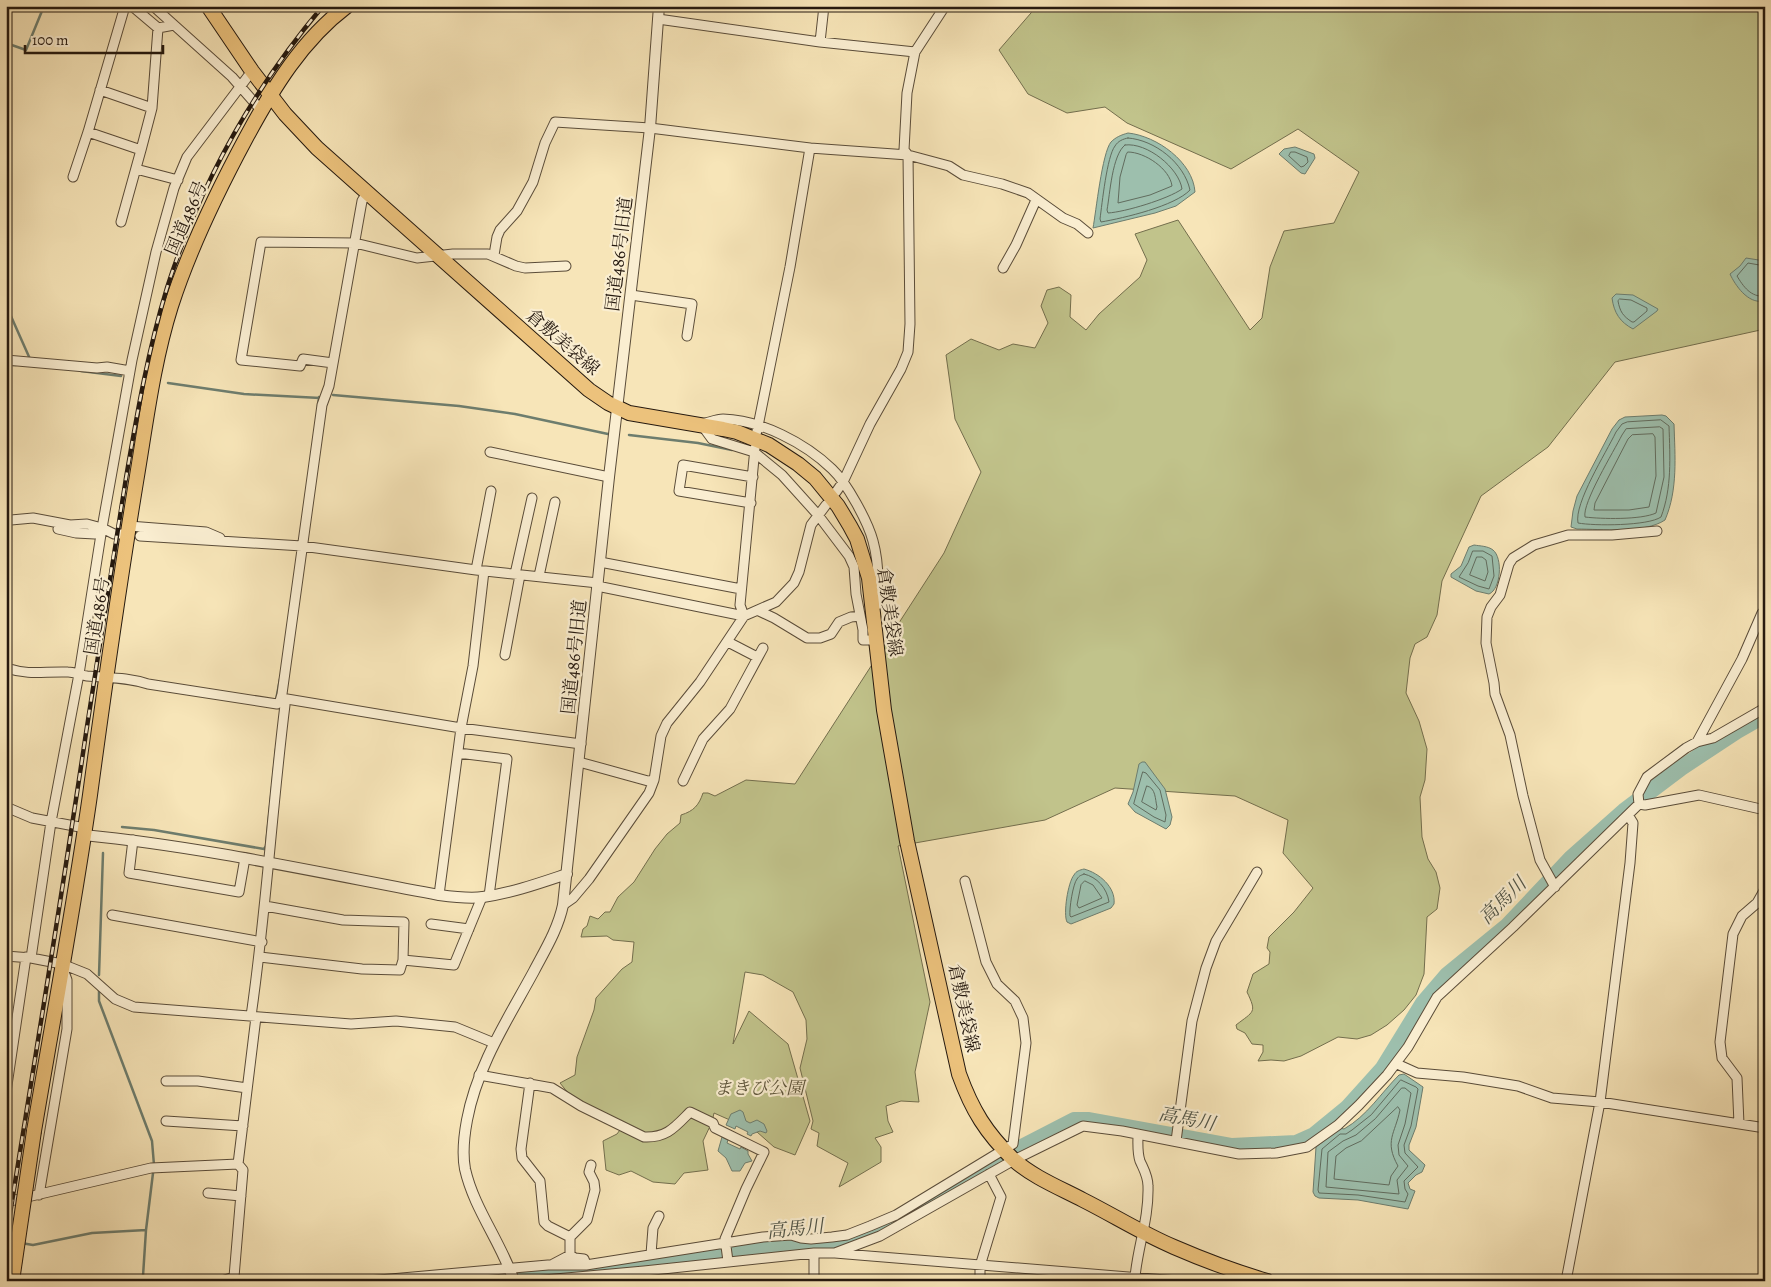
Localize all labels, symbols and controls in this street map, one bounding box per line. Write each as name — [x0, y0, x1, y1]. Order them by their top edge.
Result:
scale bar — [25, 22, 162, 54]
text: 100 m — [32, 30, 69, 50]
street label: 国道486号 — [159, 177, 213, 259]
street label: 国道486号旧道 — [600, 195, 638, 313]
street label: 倉敷美袋線 — [521, 303, 605, 381]
street label: 倉敷美袋線 — [872, 566, 908, 658]
street label: 国道486号 — [79, 575, 115, 657]
street label: 国道486号旧道 — [556, 598, 592, 716]
water label: 高馬川 — [1473, 870, 1533, 930]
street label: 倉敷美袋線 — [943, 961, 985, 1055]
park label: まきび公園 — [714, 1076, 807, 1100]
water label: 高馬川 — [1156, 1101, 1219, 1138]
water label: 高馬川 — [765, 1213, 827, 1245]

